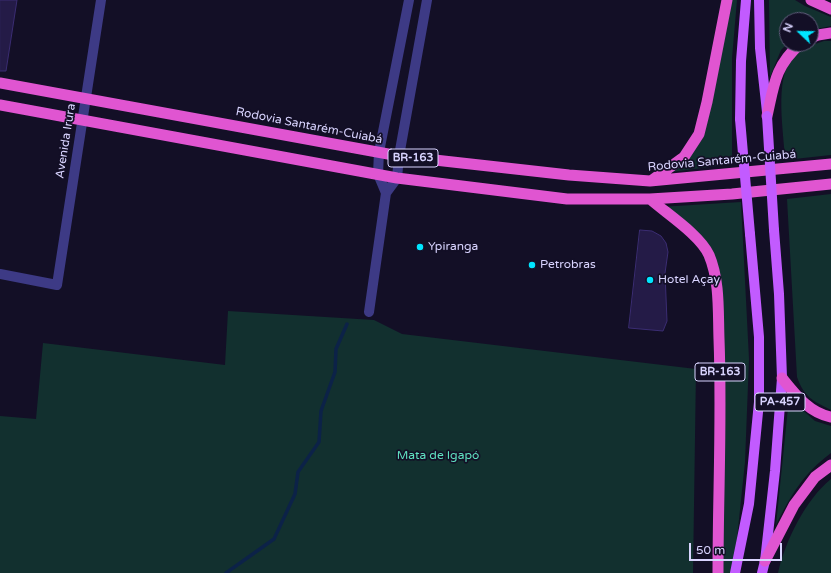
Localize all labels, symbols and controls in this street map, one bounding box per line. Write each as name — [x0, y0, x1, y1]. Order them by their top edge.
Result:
north arrow — [779, 12, 819, 52]
text: N — [781, 21, 796, 34]
street label: Avenida Irura — [53, 102, 79, 180]
street label: Rodovia Santarém-Cuiabá — [234, 105, 384, 147]
street label: Rodovia Santarém-Cuiabá — [647, 147, 797, 175]
road number: BR-163 — [388, 149, 438, 167]
place label: Ypiranga — [428, 240, 478, 254]
marker: Ypiranga — [415, 242, 425, 252]
place label: Petrobras — [540, 258, 596, 272]
marker: Petrobras — [527, 260, 537, 270]
place label: Hotel Açay — [658, 273, 720, 287]
marker: Hotel Açay — [645, 275, 655, 285]
road number: BR-163 — [695, 363, 745, 381]
road number: PA-457 — [755, 393, 805, 411]
park label: Mata de Igapó — [397, 449, 479, 463]
scale bar — [691, 535, 784, 561]
text: 50 m — [696, 543, 725, 557]

